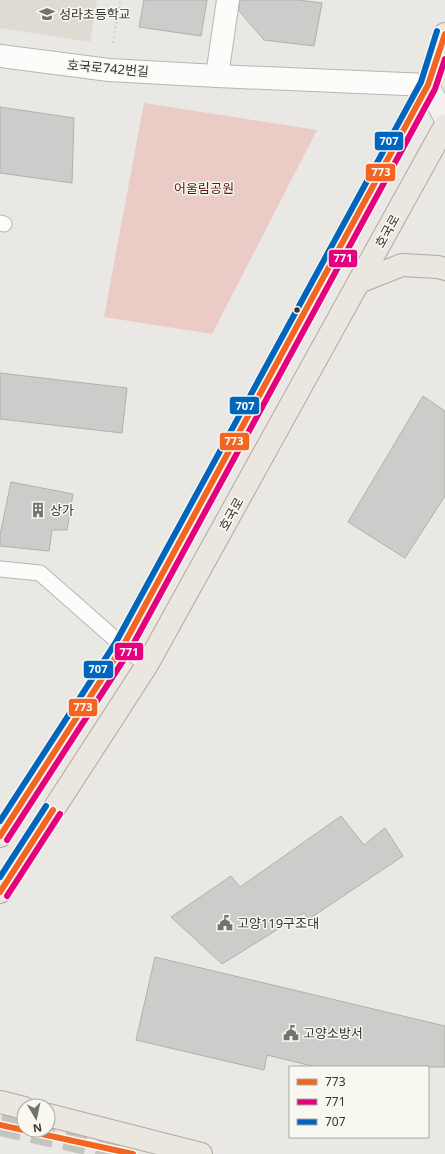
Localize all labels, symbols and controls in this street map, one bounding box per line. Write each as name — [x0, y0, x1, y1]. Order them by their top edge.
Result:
school or university icon: 성라초등학교 — [38, 5, 56, 23]
place label: 성라초등학교 — [59, 5, 131, 23]
street label: 호국로742번길 — [66, 55, 150, 81]
line badge: 707 — [374, 131, 404, 151]
text: 707 — [380, 133, 398, 148]
line badge: 773 — [365, 163, 396, 182]
text: 773 — [372, 164, 390, 179]
park label: 어울림공원 — [174, 179, 234, 197]
street label: 호국로 — [370, 211, 404, 251]
line badge: 771 — [328, 249, 358, 268]
text: 771 — [334, 250, 352, 265]
unlabelled marker — [292, 305, 302, 315]
line badge: 707 — [229, 396, 260, 415]
text: 707 — [236, 398, 254, 413]
line badge: 773 — [219, 432, 250, 451]
text: 773 — [225, 433, 243, 448]
street label: 호국로 — [214, 494, 248, 534]
building icon: 상가 — [29, 501, 47, 519]
place label: 상가 — [50, 501, 74, 519]
line badge: 771 — [114, 642, 144, 661]
text: 771 — [120, 644, 138, 659]
line badge: 707 — [83, 660, 114, 679]
text: 707 — [89, 661, 107, 676]
line badge: 773 — [68, 698, 98, 717]
text: 773 — [74, 699, 92, 714]
public building icon: 고양119구조대 — [216, 914, 234, 932]
place label: 고양119구조대 — [237, 914, 319, 932]
public building icon: 고양소방서 — [282, 1024, 300, 1042]
place label: 고양소방서 — [303, 1024, 363, 1042]
legend — [289, 1066, 429, 1138]
text: 773 — [325, 1073, 346, 1090]
text: 771 — [325, 1093, 346, 1110]
north arrow — [16, 1098, 56, 1138]
text: 707 — [325, 1113, 346, 1130]
text: N — [32, 1120, 43, 1136]

